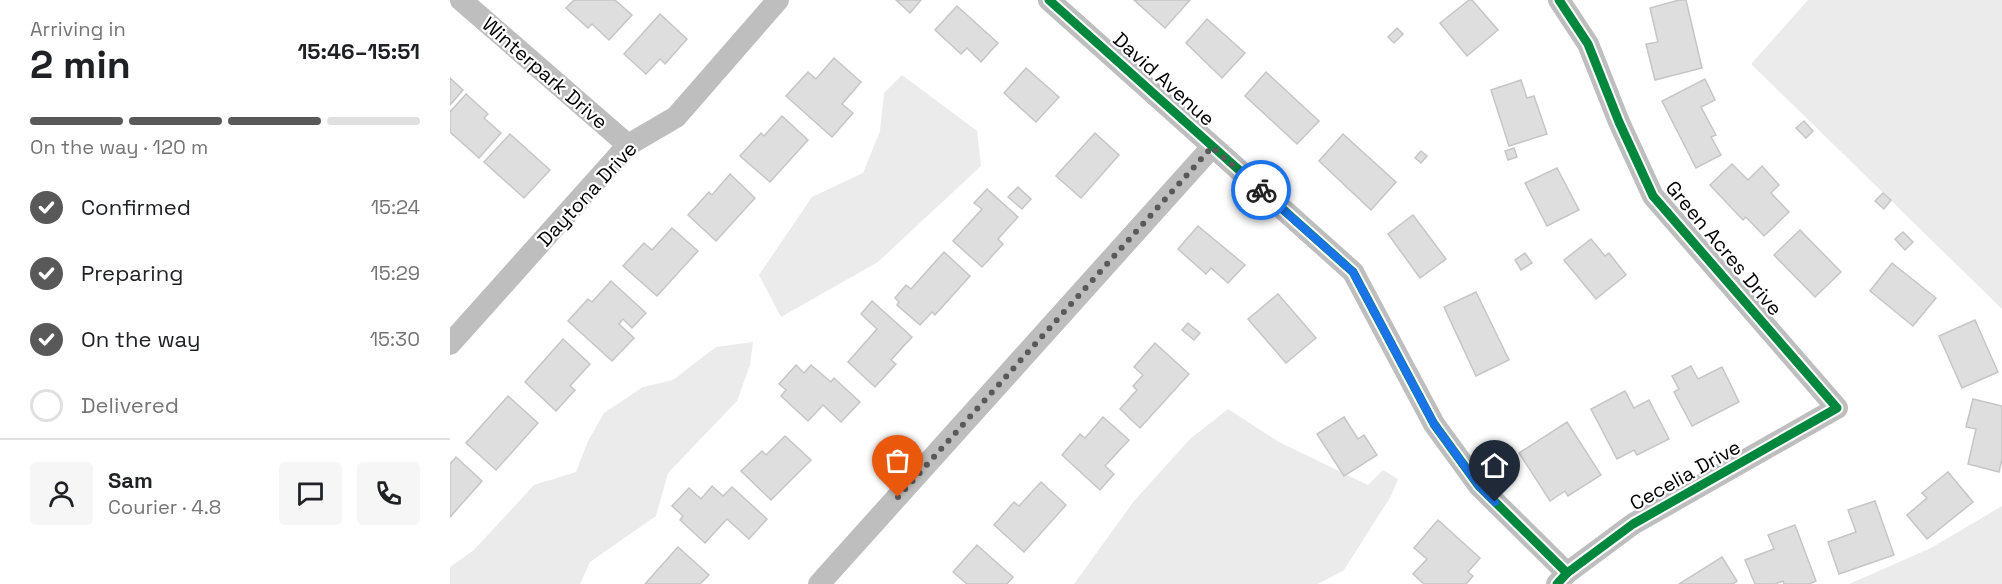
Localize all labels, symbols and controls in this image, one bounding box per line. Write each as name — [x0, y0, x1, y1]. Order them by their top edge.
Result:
street label: Winterpark Drive — [477, 11, 613, 135]
text: Arriving in — [30, 16, 126, 42]
street label: David Avenue — [1108, 26, 1220, 132]
text: 15:46–15:51 — [297, 37, 420, 65]
text: 2 min — [30, 40, 131, 89]
text: On the way · 120 m — [30, 134, 208, 160]
street label: Daytona Drive — [532, 136, 642, 252]
courier — [1231, 160, 1291, 220]
icon: bike — [1245, 174, 1278, 207]
street label: Green Acres Drive — [1660, 175, 1788, 321]
icon: check — [30, 191, 63, 224]
text: Confirmed — [81, 193, 191, 221]
text: 15:24 — [371, 194, 420, 220]
icon: check — [30, 257, 63, 290]
text: Preparing — [81, 259, 183, 287]
text: 15:29 — [370, 260, 420, 286]
icon: check — [30, 323, 63, 356]
text: On the way — [81, 325, 200, 353]
text: 15:30 — [370, 326, 420, 352]
text: Delivered — [81, 391, 179, 419]
street label: Cecelia Drive — [1625, 434, 1745, 516]
pin — [872, 435, 923, 497]
pin — [1469, 440, 1520, 502]
icon: bag — [881, 444, 914, 477]
icon: home — [1478, 449, 1511, 482]
button: person — [30, 462, 93, 525]
button: chat — [279, 462, 342, 525]
button: phone — [357, 462, 420, 525]
text: Sam — [108, 466, 153, 494]
text: Courier · 4.8 — [108, 494, 221, 520]

